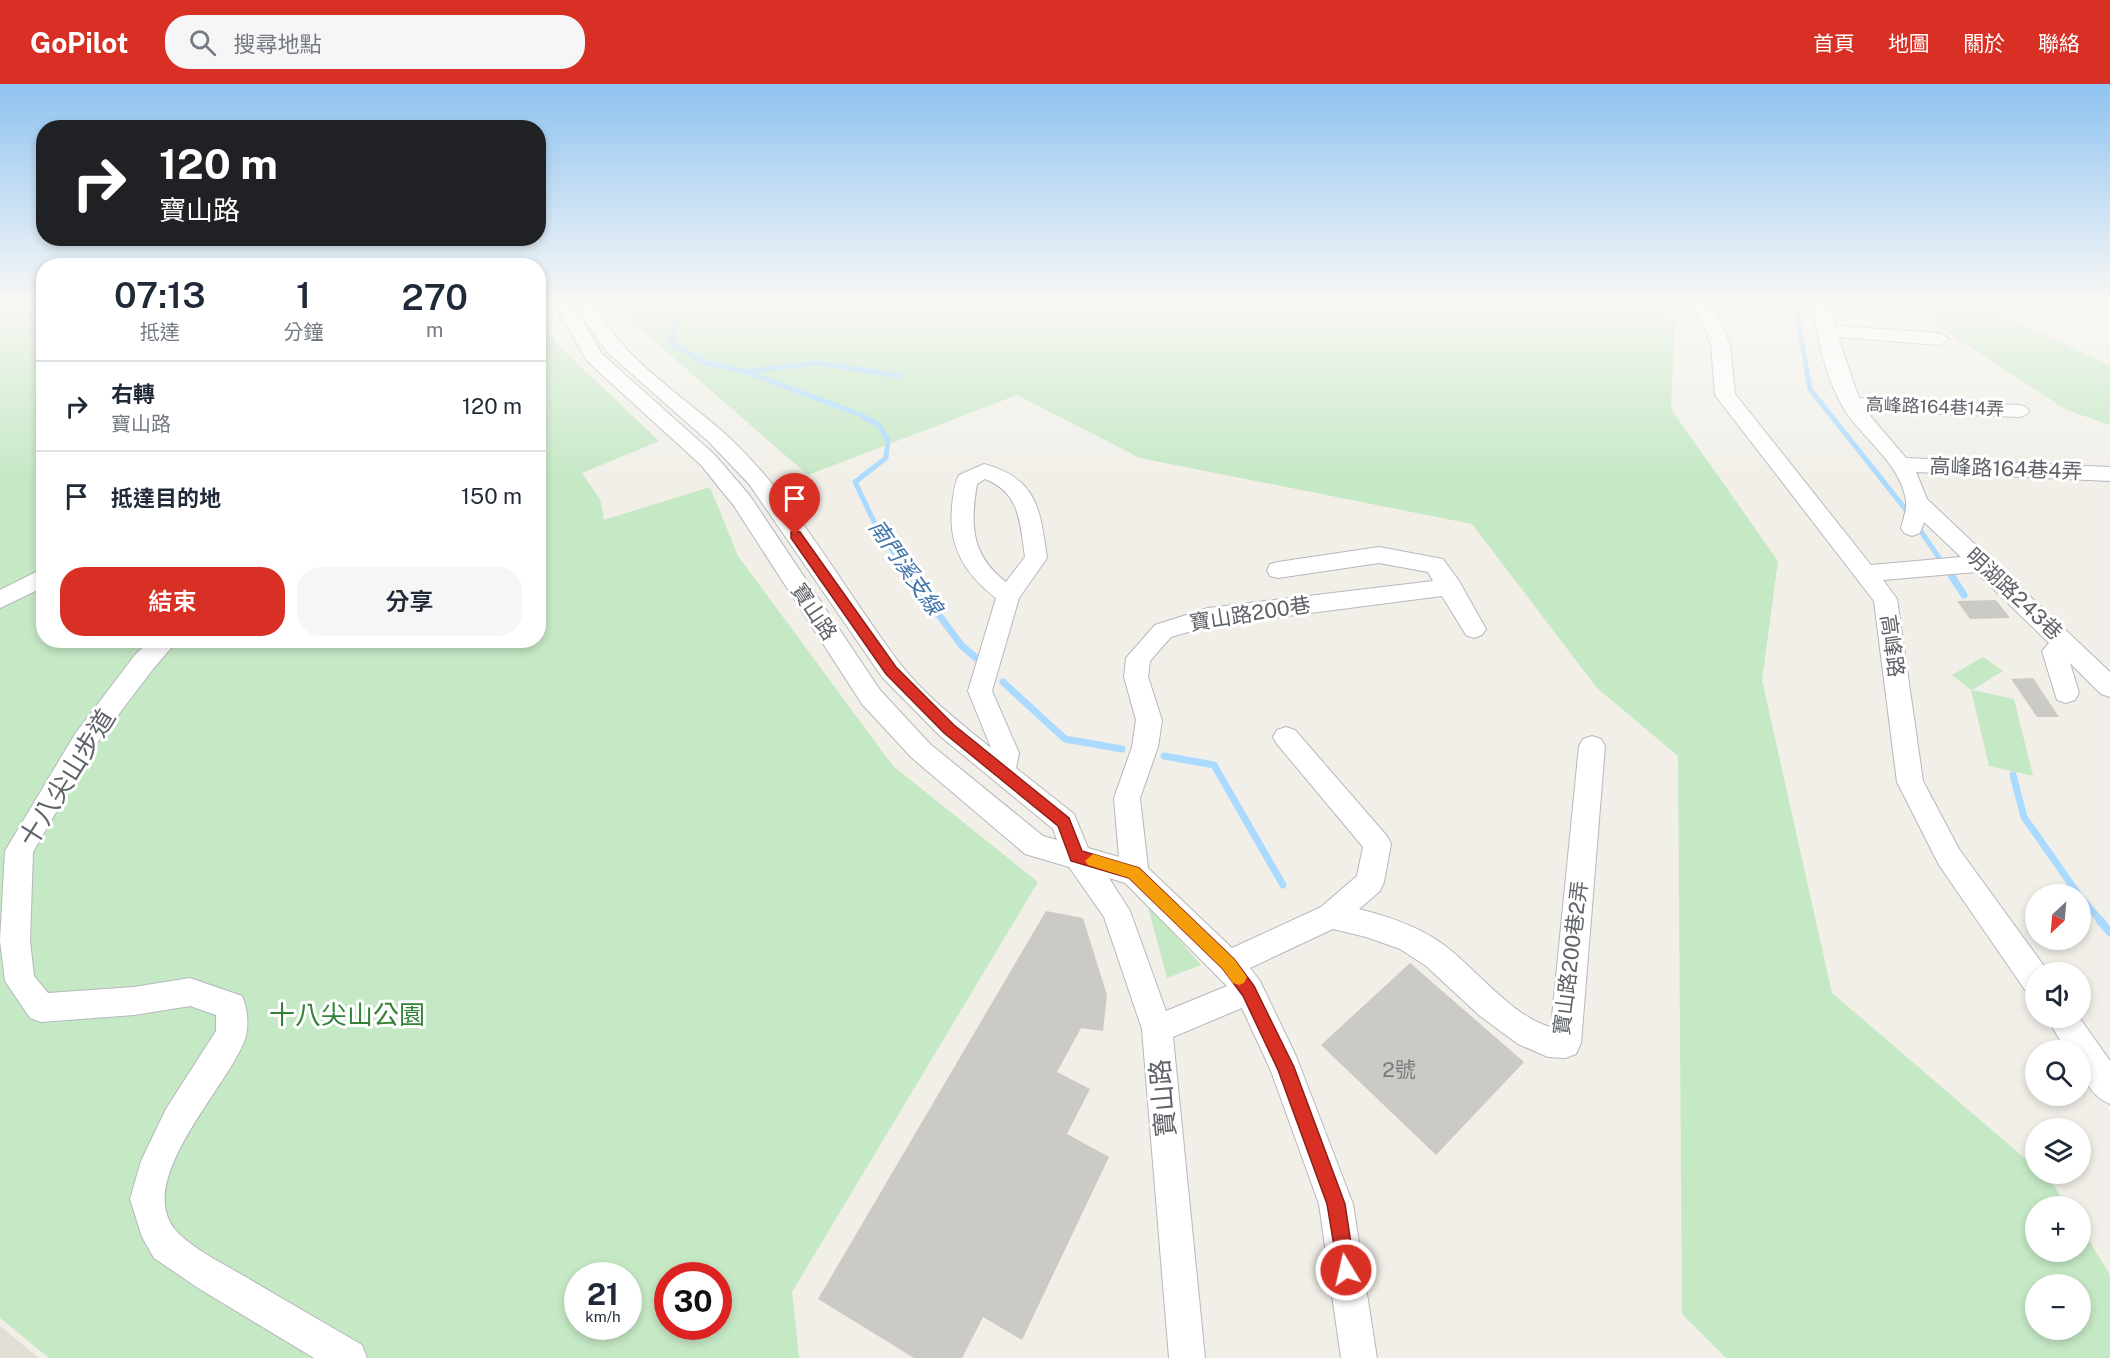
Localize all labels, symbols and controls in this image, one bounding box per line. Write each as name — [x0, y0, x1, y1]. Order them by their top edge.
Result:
search box — [165, 15, 585, 69]
text: GoPilot — [30, 26, 129, 59]
icon: search — [186, 26, 219, 59]
text: 搜尋地點 — [234, 31, 322, 57]
text: 首頁 — [1813, 31, 1855, 56]
text: 地圖 — [1888, 31, 1930, 56]
text: 關於 — [1963, 31, 2005, 56]
text: 聯絡 — [2038, 31, 2080, 56]
text: 120 m — [159, 139, 278, 188]
icon: right — [60, 144, 138, 222]
text: 寶山路 — [159, 194, 240, 226]
text: 07:13 — [114, 274, 206, 316]
text: 1 — [296, 274, 311, 316]
text: 270 — [401, 276, 468, 318]
text: m — [426, 318, 443, 342]
text: 抵達 — [140, 320, 180, 344]
text: 分鐘 — [284, 320, 324, 344]
text: 右轉 — [111, 381, 155, 407]
icon: right — [60, 390, 93, 423]
text: 120 m — [462, 393, 522, 419]
street label: 高峰路164巷14弄 — [1865, 394, 2005, 419]
text: 寶山路 — [111, 412, 171, 436]
street label: 高峰路164巷4弄 — [1929, 453, 2083, 484]
pin — [769, 473, 820, 535]
icon: arrive — [60, 480, 93, 513]
icon: arrive — [778, 482, 811, 515]
text: 150 m — [461, 483, 522, 509]
text: 抵達目的地 — [111, 485, 221, 511]
water label: 南門溪支線 — [864, 514, 950, 622]
street label: 明湖路243巷 — [1961, 543, 2068, 645]
button: 結束 — [60, 567, 285, 636]
button: 分享 — [297, 567, 522, 636]
street label: 寶山路 — [786, 579, 842, 645]
street label: 寶山路200巷 — [1188, 592, 1312, 635]
street label: 高峰路 — [1876, 613, 1909, 679]
street label: 十八尖山步道 — [12, 703, 121, 852]
street label: 寶山路200巷2弄 — [1549, 879, 1592, 1037]
north arrow — [2025, 884, 2091, 950]
map controls — [2025, 884, 2091, 1340]
button: sound — [2025, 962, 2091, 1028]
park label: 十八尖山公園 — [269, 999, 425, 1030]
button: search — [2025, 1040, 2091, 1106]
house number: 2號 — [1382, 1057, 1416, 1082]
street label: 寶山路 — [1144, 1058, 1181, 1138]
button: layers — [2025, 1118, 2091, 1184]
button: + — [2025, 1196, 2091, 1262]
position arrow — [1314, 1238, 1378, 1302]
speed limit sign: 30 — [654, 1262, 732, 1340]
button: − — [2025, 1274, 2091, 1340]
text: 21 — [587, 1276, 619, 1312]
text: km/h — [585, 1308, 621, 1325]

